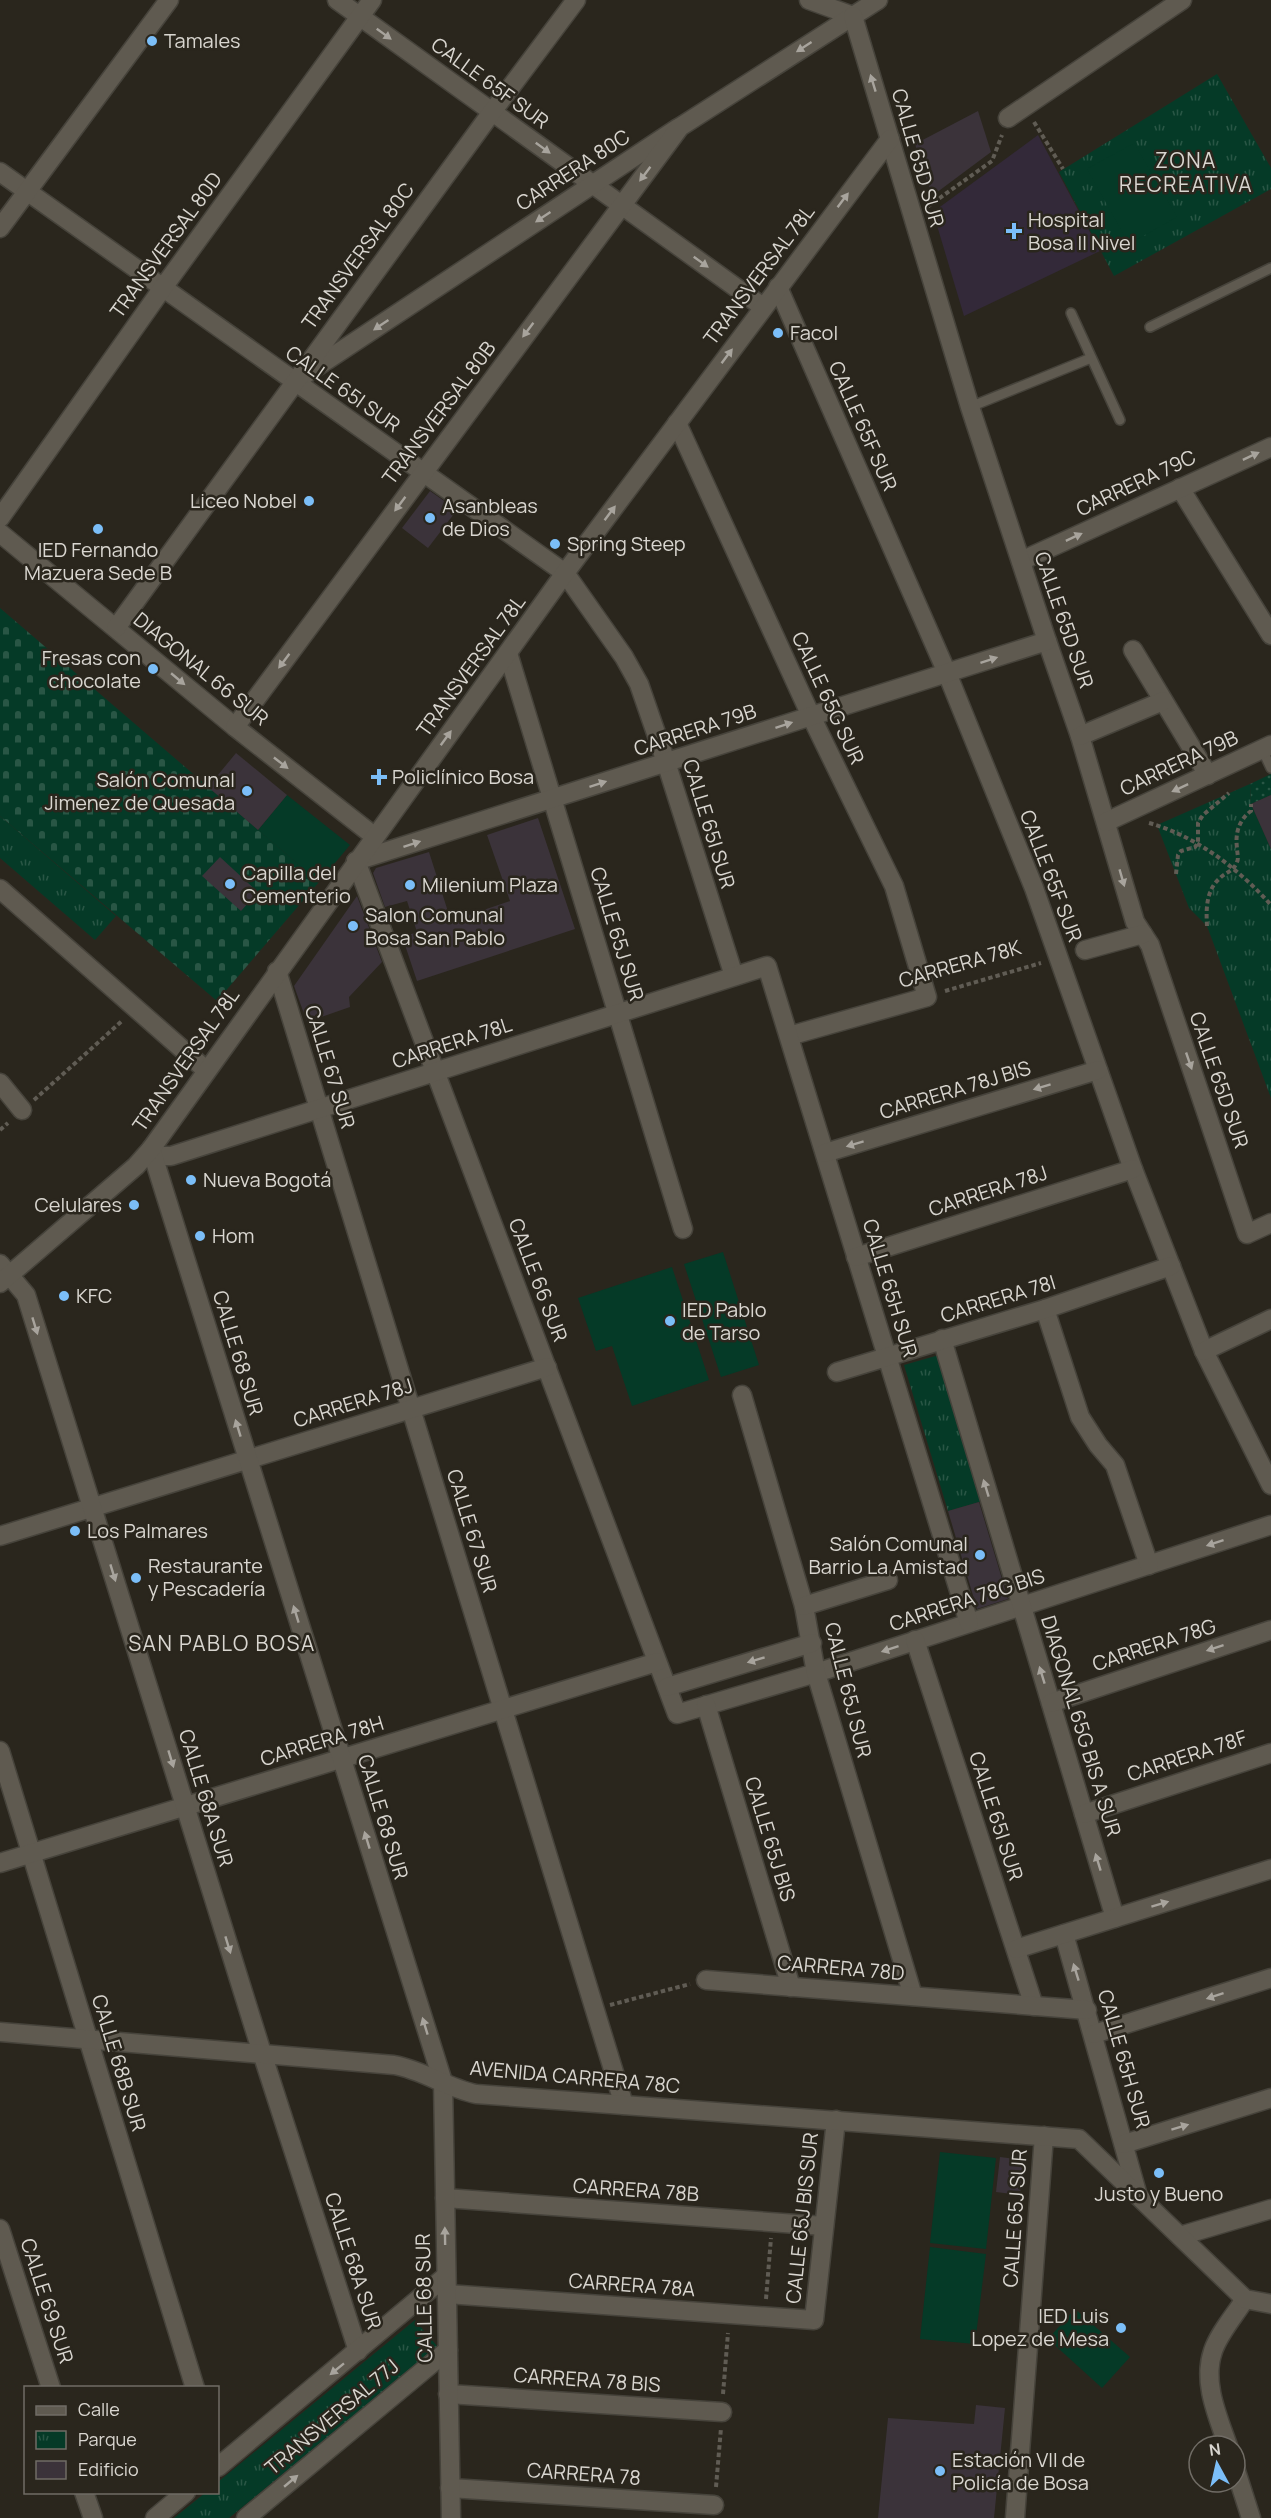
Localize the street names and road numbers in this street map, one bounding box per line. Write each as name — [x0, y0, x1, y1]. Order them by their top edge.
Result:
street label: CALLE 65F SUR — [426, 31, 555, 134]
street label: CALLE 65D SUR — [886, 86, 951, 230]
street label: CARRERA 80C — [511, 123, 635, 216]
street label: TRANSVERSAL 80D — [103, 166, 228, 323]
street label: TRANSVERSAL 80C — [295, 177, 420, 335]
street label: TRANSVERSAL 78L — [697, 199, 820, 350]
street label: TRANSVERSAL 80B — [376, 335, 502, 490]
street label: CALLE 65I SUR — [281, 339, 406, 438]
street label: CALLE 65F SUR — [823, 357, 904, 495]
street label: CARRERA 79C — [1072, 443, 1200, 522]
street label: CALLE 65D SUR — [1028, 548, 1100, 692]
street label: TRANSVERSAL 78L — [410, 589, 531, 742]
street label: DIAGONAL 66 SUR — [128, 606, 274, 731]
street label: CALLE 65G SUR — [786, 627, 871, 769]
street label: CARRERA 79B — [630, 697, 760, 762]
street label: CARRERA 79B — [1115, 723, 1242, 802]
street label: CALLE 65I SUR — [677, 756, 742, 892]
street label: CALLE 65F SUR — [1014, 806, 1089, 946]
street label: CALLE 65J SUR — [584, 864, 651, 1004]
street label: CARRERA 78K — [896, 933, 1024, 994]
street label: TRANSVERSAL 78L — [126, 983, 245, 1137]
street label: CALLE 67 SUR — [299, 1002, 362, 1132]
street label: CALLE 65D SUR — [1183, 1008, 1255, 1152]
street label: CARRERA 78L — [389, 1010, 515, 1075]
street label: CARRERA 78J BIS — [876, 1054, 1034, 1125]
street label: CARRERA 78J — [925, 1159, 1051, 1222]
street label: CALLE 66 SUR — [503, 1214, 574, 1345]
street label: CALLE 65H SUR — [857, 1216, 924, 1360]
street label: CARRERA 78I — [937, 1268, 1059, 1329]
street label: CALLE 68 SUR — [207, 1287, 270, 1419]
street label: CARRERA 78J — [290, 1372, 416, 1433]
street label: CALLE 67 SUR — [441, 1466, 504, 1596]
street label: CARRERA 78G BIS — [886, 1562, 1048, 1637]
street label: DIAGONAL 65G BIS A SUR — [1035, 1612, 1128, 1840]
street label: CARRERA 78G — [1089, 1612, 1219, 1677]
street label: CALLE 65J SUR — [819, 1619, 878, 1760]
street label: CARRERA 78H — [257, 1709, 387, 1772]
street label: CARRERA 78F — [1124, 1723, 1250, 1788]
street label: CALLE 68A SUR — [173, 1726, 240, 1870]
street label: CALLE 65I SUR — [963, 1748, 1030, 1884]
street label: CALLE 68 SUR — [352, 1751, 415, 1883]
street label: CALLE 65J BIS — [739, 1773, 802, 1904]
street label: CARRERA 78D — [776, 1948, 906, 1987]
street label: CALLE 65H SUR — [1092, 1986, 1157, 2131]
street label: CALLE 68B SUR — [86, 1991, 153, 2135]
street label: AVENIDA CARRERA 78C — [469, 2054, 681, 2099]
street label: CALLE 65J BIS SUR — [779, 2131, 824, 2305]
street label: CALLE 65J SUR — [996, 2148, 1033, 2288]
street label: CARRERA 78B — [572, 2172, 700, 2207]
street label: CALLE 68A SUR — [319, 2189, 388, 2333]
street label: CALLE 68 SUR — [409, 2233, 438, 2363]
street label: CALLE 69 SUR — [15, 2235, 80, 2367]
street label: CARRERA 78A — [568, 2267, 697, 2302]
street label: TRANSVERSAL 77J — [259, 2353, 404, 2481]
street label: CARRERA 78 BIS — [513, 2361, 661, 2398]
street label: CARRERA 78 — [526, 2456, 642, 2491]

